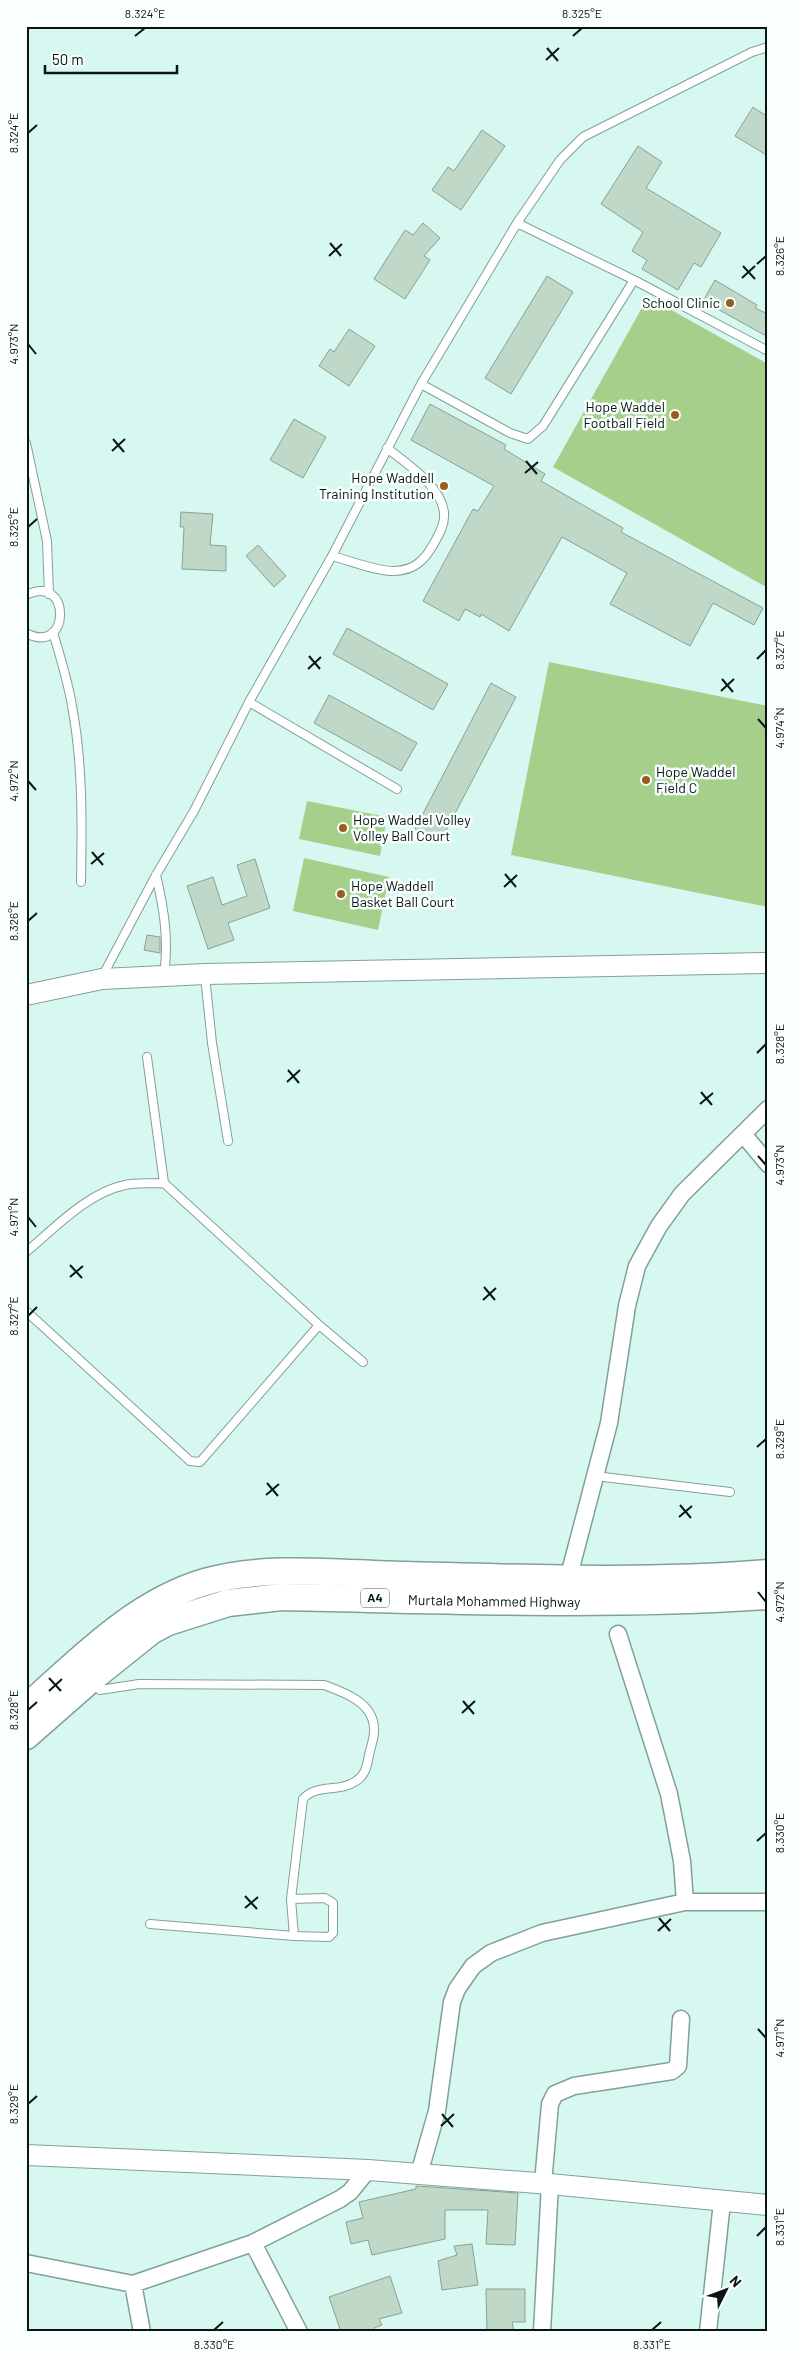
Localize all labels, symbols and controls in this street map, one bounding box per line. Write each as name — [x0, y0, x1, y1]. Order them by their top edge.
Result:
text: 8.324°E — [125, 6, 165, 20]
text: 8.325°E — [562, 6, 602, 20]
scale bar — [45, 42, 178, 74]
text: 50 m — [52, 50, 84, 68]
text: 8.324°E — [6, 113, 20, 153]
text: 8.326°E — [772, 236, 786, 276]
place label: School Clinic — [642, 294, 720, 311]
marker: School Clinic — [724, 297, 736, 309]
text: 4.973°N — [6, 324, 20, 364]
place label: Hope Waddel Football Field — [583, 398, 665, 431]
marker: Hope Waddel Football Field — [669, 409, 681, 421]
place label: Hope Waddell Training Institution — [319, 469, 434, 502]
marker: Hope Waddell Training Institution — [438, 480, 450, 492]
text: 8.325°E — [6, 507, 20, 547]
text: 8.327°E — [772, 630, 786, 670]
text: 4.974°N — [772, 707, 786, 749]
text: 4.972°N — [6, 761, 20, 802]
place label: Hope Waddel Field C — [656, 763, 735, 796]
marker: Hope Waddel Field C — [640, 774, 652, 786]
place label: Hope Waddel Volley Volley Ball Court — [353, 811, 471, 844]
marker: Hope Waddel Volley Volley Ball Court — [337, 822, 349, 834]
place label: Hope Waddell Basket Ball Court — [351, 877, 455, 910]
marker: Hope Waddell Basket Ball Court — [335, 888, 347, 900]
text: 8.326°E — [6, 901, 20, 941]
text: 8.328°E — [772, 1024, 786, 1064]
text: 4.973°N — [772, 1145, 786, 1185]
text: 4.971°N — [6, 1198, 20, 1236]
text: 8.327°E — [6, 1296, 20, 1336]
text: 8.329°E — [772, 1419, 786, 1459]
text: 4.972°N — [772, 1582, 786, 1623]
road number: A4 — [361, 1589, 389, 1608]
street label: Murtala Mohammed Highway — [408, 1591, 581, 1610]
text: 8.328°E — [6, 1690, 20, 1730]
text: 8.330°E — [772, 1813, 786, 1853]
text: 4.971°N — [772, 2019, 786, 2057]
text: 8.329°E — [6, 2084, 20, 2124]
text: 8.331°E — [772, 2208, 786, 2246]
north arrow — [702, 2266, 752, 2316]
text: N — [727, 2272, 745, 2290]
text: 8.330°E — [194, 2337, 234, 2351]
text: 8.331°E — [633, 2337, 671, 2351]

